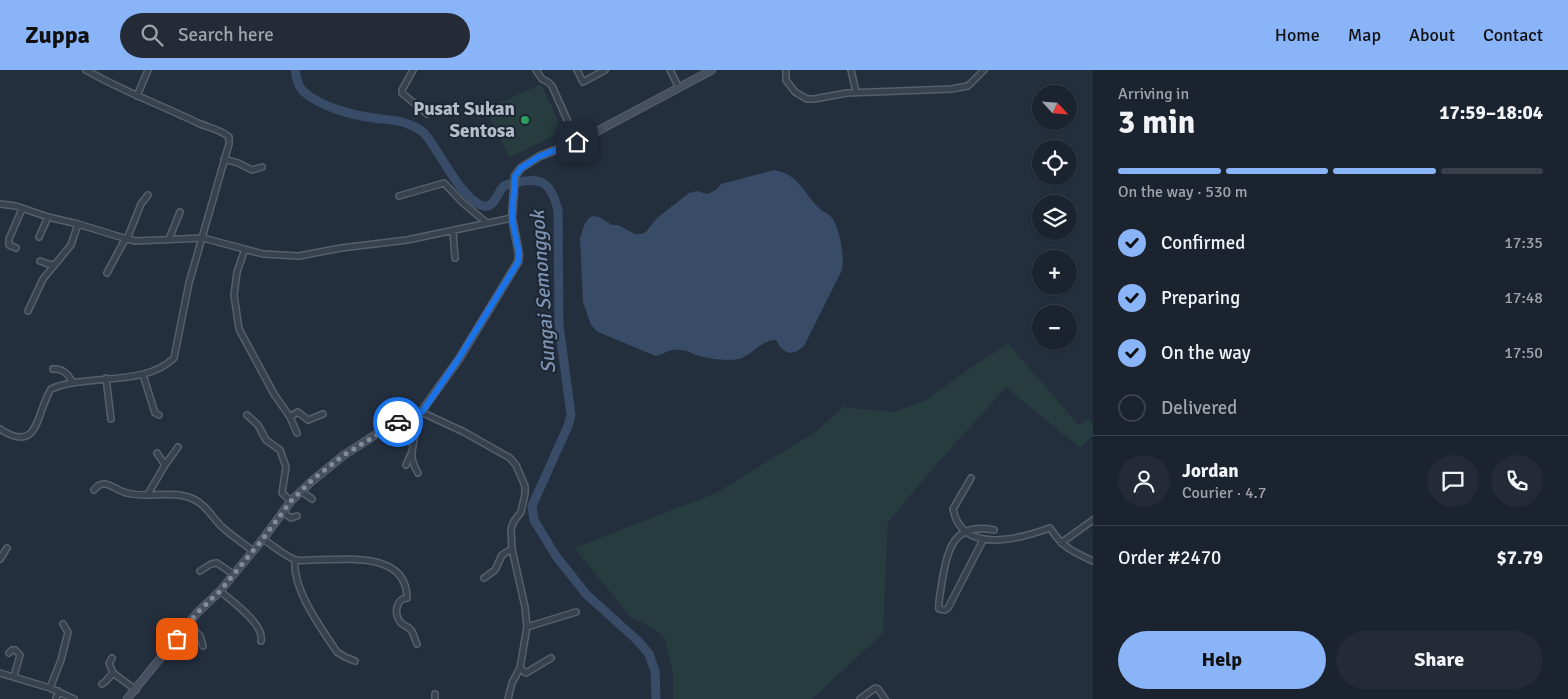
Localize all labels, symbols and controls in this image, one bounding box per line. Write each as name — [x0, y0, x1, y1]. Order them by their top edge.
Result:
search box — [120, 13, 470, 58]
text: Zuppa — [25, 20, 90, 50]
icon: search — [138, 21, 166, 49]
text: Search here — [178, 23, 274, 47]
text: Home — [1275, 24, 1320, 46]
text: Map — [1348, 24, 1381, 46]
text: About — [1409, 24, 1455, 46]
text: Contact — [1483, 24, 1543, 46]
text: Arriving in — [1118, 84, 1189, 104]
north arrow — [1032, 85, 1078, 130]
map controls — [1032, 85, 1077, 350]
place label: Pusat Sukan Sentosa — [413, 97, 515, 143]
text: 17:59–18:04 — [1439, 101, 1543, 125]
text: 3 min — [1118, 103, 1195, 142]
marker: Pusat Sukan Sentosa — [519, 114, 531, 126]
pin — [556, 121, 598, 163]
icon: home — [563, 128, 591, 156]
button: locate — [1032, 140, 1077, 185]
text: On the way · 530 m — [1118, 182, 1248, 202]
button: layers — [1032, 195, 1077, 240]
water label: Sungai Semonggok — [525, 208, 561, 374]
icon: check — [1118, 229, 1146, 257]
text: Confirmed — [1161, 231, 1245, 255]
text: 17:35 — [1504, 233, 1543, 253]
button: + — [1032, 250, 1077, 295]
icon: check — [1118, 284, 1146, 312]
text: Preparing — [1161, 286, 1240, 310]
text: 17:48 — [1504, 288, 1543, 308]
button: − — [1032, 305, 1077, 350]
icon: check — [1118, 339, 1146, 367]
text: On the way — [1161, 341, 1251, 365]
text: 17:50 — [1504, 343, 1543, 363]
text: Delivered — [1161, 396, 1237, 420]
courier — [373, 397, 423, 447]
icon: car — [384, 408, 412, 436]
button: person — [1118, 455, 1170, 507]
button: chat — [1427, 455, 1479, 507]
button: phone — [1491, 455, 1543, 507]
text: Jordan — [1182, 459, 1239, 483]
text: Courier · 4.7 — [1182, 483, 1266, 503]
text: Order #2470 — [1118, 546, 1221, 570]
text: $7.79 — [1497, 546, 1543, 570]
pin — [156, 618, 198, 660]
icon: bag — [163, 625, 191, 653]
button: Help — [1118, 631, 1326, 689]
button: Share — [1336, 631, 1543, 689]

